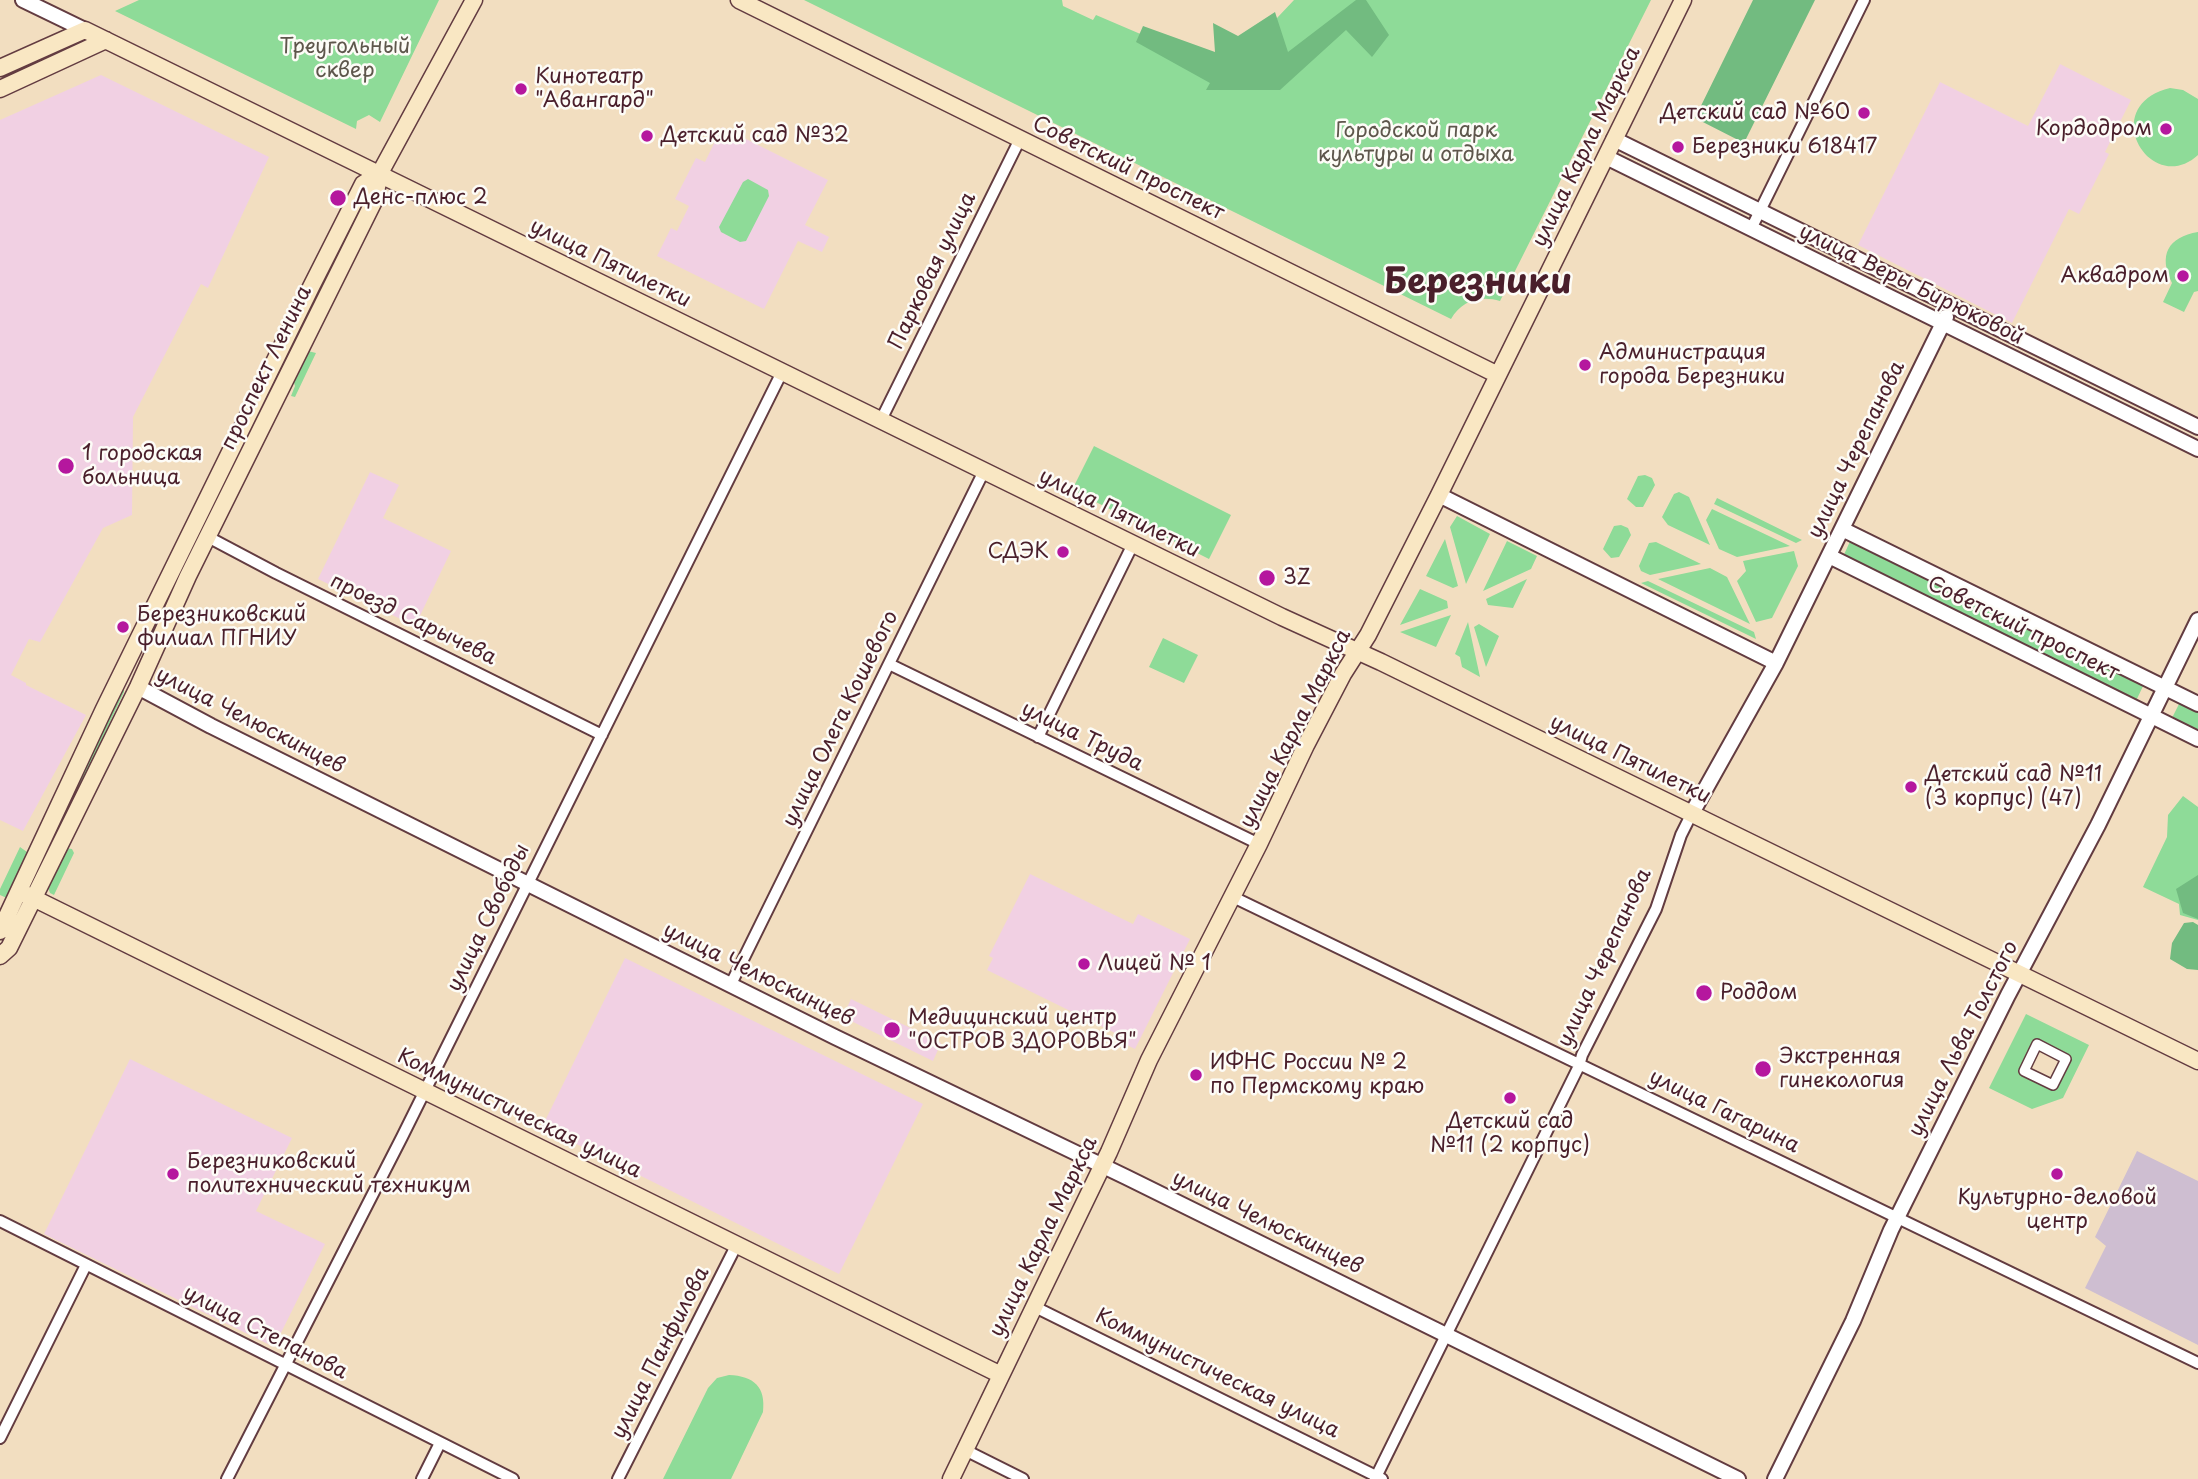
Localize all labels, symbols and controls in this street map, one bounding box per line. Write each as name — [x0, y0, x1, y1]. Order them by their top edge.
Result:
park label: Треугольный сквер — [280, 34, 410, 84]
street label: улица Карла Маркса — [1528, 43, 1646, 251]
place label: Кинотеатр "Авангард" — [535, 64, 654, 114]
marker: Кинотеатр "Авангард" — [513, 81, 529, 97]
place label: Детский сад №60 — [1660, 100, 1850, 126]
marker: Детский сад №60 — [1856, 105, 1872, 121]
street label: Советский проспект — [1028, 112, 1228, 226]
place label: Кордодром — [2035, 116, 2152, 142]
park label: Городской парк культуры и отдыха — [1318, 118, 1514, 168]
marker: Кордодром — [2158, 121, 2174, 137]
place label: Детский сад №32 — [661, 123, 849, 149]
marker: Детский сад №32 — [639, 128, 655, 144]
place label: Березники 618417 — [1692, 134, 1877, 160]
marker: Березники 618417 — [1670, 139, 1686, 155]
place label: Денс-плюс 2 — [354, 185, 488, 211]
marker: Денс-плюс 2 — [328, 188, 348, 208]
street label: Парковая улица — [884, 188, 982, 354]
street label: улица Пятилетки — [525, 214, 695, 314]
street label: улица Веры Бирюковой — [1795, 220, 2027, 350]
district label: Березники — [1384, 262, 1572, 304]
place label: Аквадром — [2061, 263, 2169, 289]
marker: Аквадром — [2175, 268, 2191, 284]
street label: проспект Ленина — [216, 282, 318, 454]
place label: Администрация города Березники — [1599, 340, 1785, 390]
marker: Администрация города Березники — [1577, 357, 1593, 373]
street label: улица Черепанова — [1803, 357, 1911, 543]
place label: 1 городская больница — [82, 441, 203, 491]
marker: 1 городская больница — [56, 456, 76, 476]
street label: улица Пятилетки — [1034, 464, 1204, 564]
place label: СДЭК — [987, 539, 1049, 565]
marker: СДЭК — [1055, 544, 1071, 560]
place label: 3Z — [1283, 565, 1311, 591]
marker: 3Z — [1257, 568, 1277, 588]
street label: проезд Сарычева — [326, 569, 500, 671]
street label: Советский проспект — [1923, 572, 2123, 686]
place label: Березниковский филиал ПГНИУ — [137, 602, 306, 652]
street label: улица Олега Кошевого — [778, 607, 904, 831]
marker: Березниковский филиал ПГНИУ — [115, 619, 131, 635]
street label: улица Карла Маркса — [1235, 625, 1357, 833]
street label: улица Челюскинцев — [151, 662, 349, 780]
street label: улица Труда — [1017, 697, 1147, 777]
street label: улица Пятилетки — [1545, 710, 1715, 810]
place label: Детский сад №11 (3 корпус) (47) — [1925, 762, 2102, 812]
marker: Детский сад №11 (3 корпус) (47) — [1903, 779, 1919, 795]
street label: улица Свободы — [442, 840, 536, 996]
street label: улица Черепанова — [1553, 865, 1657, 1051]
street label: улица Челюскинцев — [659, 918, 857, 1032]
street label: улица Льва Толстого — [1904, 937, 2024, 1141]
place label: Лицей № 1 — [1098, 951, 1211, 977]
marker: Лицей № 1 — [1076, 956, 1092, 972]
place label: Роддом — [1720, 980, 1798, 1006]
marker: Роддом — [1694, 983, 1714, 1003]
place label: Медицинский центр "ОСТРОВ ЗДОРОВЬЯ" — [908, 1005, 1137, 1055]
marker: Медицинский центр "ОСТРОВ ЗДОРОВЬЯ" — [882, 1020, 902, 1040]
street label: Коммунистическая улица — [393, 1044, 645, 1184]
place label: Экстренная гинекология — [1779, 1044, 1904, 1094]
place label: ИФНС России № 2 по Пермскому краю — [1210, 1050, 1424, 1100]
marker: Экстренная гинекология — [1753, 1059, 1773, 1079]
street label: улица Гагарина — [1645, 1065, 1803, 1159]
marker: ИФНС России № 2 по Пермскому краю — [1188, 1067, 1204, 1083]
marker: Детский сад №11 (2 корпус) — [1502, 1090, 1518, 1106]
place label: Детский сад №11 (2 корпус) — [1430, 1109, 1590, 1159]
street label: улица Карла Маркса — [985, 1133, 1103, 1341]
place label: Березниковский политехнический техникум — [187, 1149, 471, 1199]
marker: Березниковский политехнический техникум — [165, 1166, 181, 1182]
street label: улица Челюскинцев — [1168, 1166, 1366, 1280]
marker: Культурно-деловой центр — [2049, 1166, 2065, 1182]
place label: Культурно-деловой центр — [1957, 1185, 2157, 1235]
street label: улица Панфилова — [607, 1263, 715, 1443]
street label: улица Степанова — [179, 1281, 351, 1385]
street label: Коммунистическая улица — [1091, 1304, 1343, 1444]

